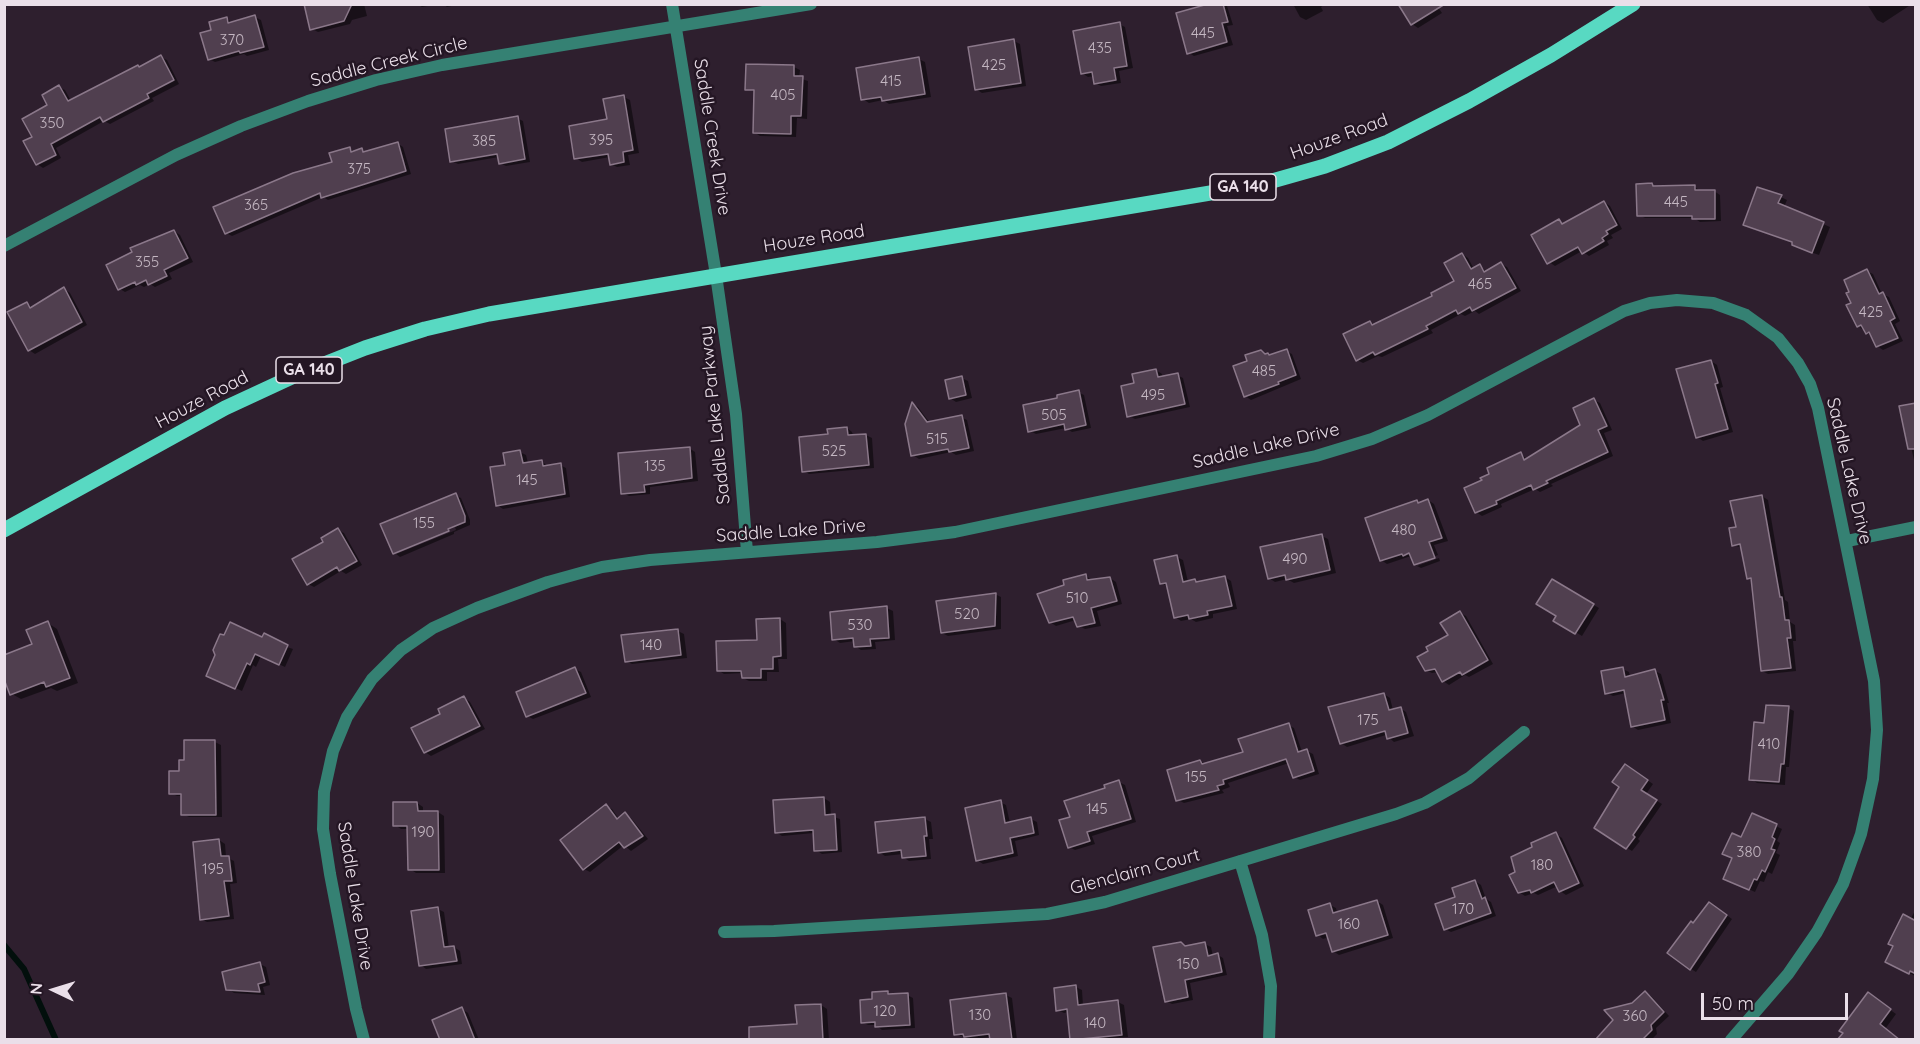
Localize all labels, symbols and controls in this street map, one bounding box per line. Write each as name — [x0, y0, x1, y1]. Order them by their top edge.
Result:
house number: 445 — [1191, 24, 1215, 42]
house number: 370 — [220, 31, 244, 49]
street label: Saddle Creek Circle — [308, 32, 470, 92]
house number: 435 — [1088, 39, 1112, 57]
house number: 425 — [982, 56, 1006, 74]
street label: Saddle Creek Drive — [689, 57, 735, 217]
house number: 415 — [880, 72, 902, 90]
house number: 405 — [770, 86, 796, 104]
street label: Houze Road — [1287, 109, 1391, 165]
house number: 350 — [40, 114, 64, 132]
house number: 395 — [589, 131, 613, 149]
house number: 385 — [472, 132, 496, 150]
house number: 375 — [347, 160, 371, 178]
road number: GA 140 — [1210, 174, 1276, 200]
house number: 445 — [1664, 193, 1688, 211]
house number: 365 — [244, 196, 268, 214]
street label: Houze Road — [762, 220, 866, 258]
house number: 355 — [135, 253, 159, 271]
house number: 465 — [1468, 275, 1492, 293]
house number: 425 — [1859, 303, 1883, 321]
street label: Saddle Lake Parkway — [695, 325, 735, 505]
road number: GA 140 — [276, 357, 342, 383]
house number: 485 — [1252, 362, 1276, 380]
street label: Houze Road — [152, 366, 252, 434]
house number: 495 — [1141, 386, 1165, 404]
street label: Saddle Lake Drive — [1822, 395, 1876, 547]
house number: 505 — [1041, 406, 1067, 424]
street label: Saddle Lake Drive — [1190, 419, 1342, 473]
house number: 515 — [926, 430, 948, 448]
house number: 525 — [822, 442, 846, 460]
house number: 135 — [644, 457, 666, 475]
house number: 145 — [516, 471, 538, 489]
house number: 155 — [413, 514, 435, 532]
street label: Saddle Lake Drive — [715, 515, 867, 547]
house number: 480 — [1392, 521, 1416, 539]
house number: 490 — [1283, 550, 1307, 568]
house number: 510 — [1066, 589, 1088, 607]
house number: 520 — [954, 605, 980, 623]
house number: 530 — [848, 616, 872, 634]
house number: 140 — [640, 636, 662, 654]
house number: 175 — [1357, 711, 1379, 729]
house number: 410 — [1758, 735, 1780, 753]
house number: 155 — [1185, 768, 1207, 786]
house number: 145 — [1086, 800, 1108, 818]
street label: Saddle Lake Drive — [333, 820, 377, 972]
house number: 190 — [412, 823, 434, 841]
house number: 380 — [1737, 843, 1761, 861]
street label: Glenclairn Court — [1068, 844, 1202, 900]
house number: 180 — [1531, 856, 1553, 874]
house number: 195 — [202, 860, 224, 878]
house number: 170 — [1452, 900, 1474, 918]
house number: 160 — [1338, 915, 1360, 933]
house number: 150 — [1177, 955, 1199, 973]
north arrow — [24, 960, 84, 1020]
scale bar — [1704, 981, 1851, 1019]
text: N — [26, 982, 46, 995]
text: 50 m — [1712, 992, 1754, 1015]
house number: 120 — [874, 1002, 896, 1020]
house number: 130 — [969, 1006, 991, 1024]
house number: 360 — [1623, 1007, 1647, 1025]
house number: 140 — [1084, 1014, 1106, 1032]

